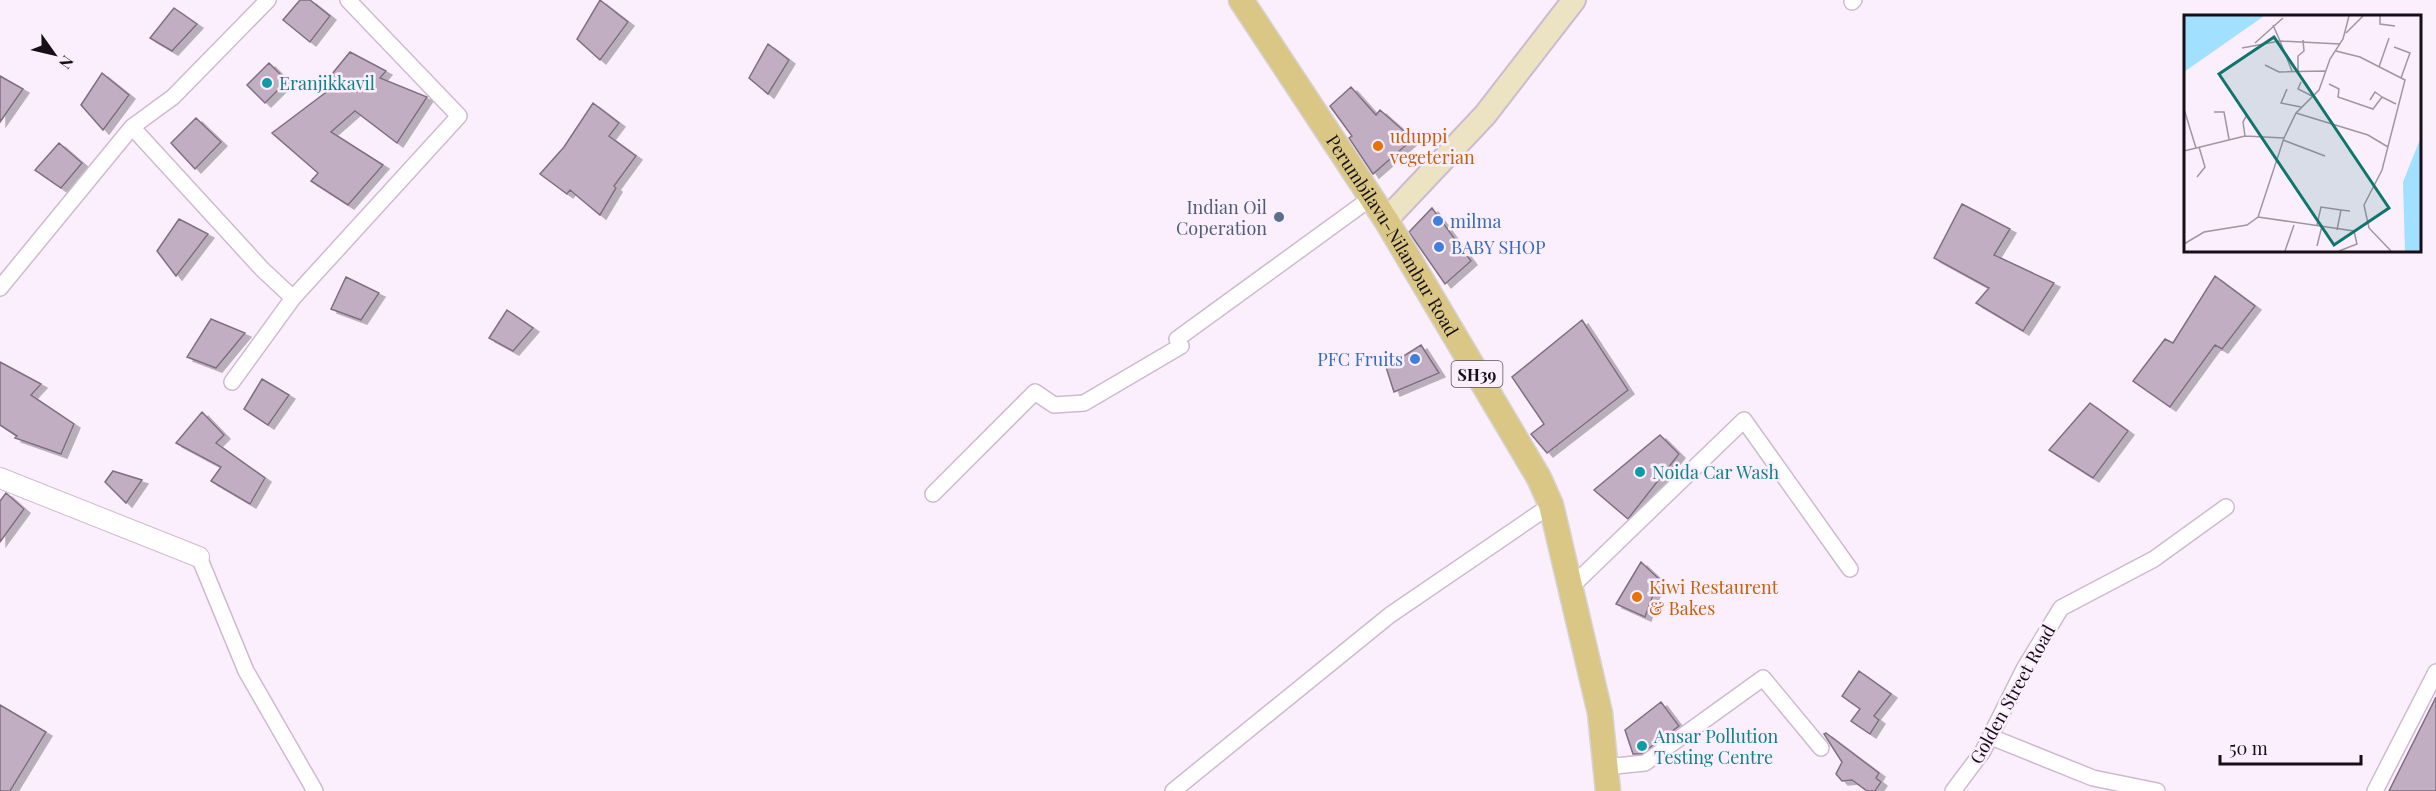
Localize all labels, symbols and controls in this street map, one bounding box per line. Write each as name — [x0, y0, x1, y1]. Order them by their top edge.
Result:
inset map — [2184, 15, 2421, 252]
north arrow — [24, 24, 84, 84]
text: N — [55, 52, 79, 74]
place label: Eranjikkavil — [279, 71, 375, 95]
marker: Eranjikkavil — [260, 76, 274, 90]
place label: uduppi vegeterian — [1389, 124, 1475, 169]
street label: Perumbilavu-Nilambur Road — [1321, 130, 1464, 341]
marker: uduppi vegeterian — [1371, 139, 1385, 153]
place label: Indian Oil Coperation — [1176, 195, 1267, 240]
place label: milma — [1450, 209, 1501, 233]
marker: Indian Oil Coperation — [1272, 210, 1286, 224]
marker: milma — [1431, 214, 1445, 228]
place label: BABY SHOP — [1451, 235, 1546, 259]
marker: BABY SHOP — [1432, 240, 1446, 254]
place label: PFC Fruits — [1317, 347, 1403, 371]
marker: PFC Fruits — [1408, 352, 1422, 366]
road number: SH39 — [1452, 361, 1502, 387]
place label: Noida Car Wash — [1652, 460, 1779, 484]
marker: Noida Car Wash — [1633, 465, 1647, 479]
place label: Kiwi Restaurent & Bakes — [1649, 575, 1779, 620]
marker: Kiwi Restaurent & Bakes — [1630, 590, 1644, 604]
street label: Golden Street Road — [1964, 620, 2060, 768]
place label: Ansar Pollution Testing Centre — [1653, 724, 1778, 769]
scale bar — [2220, 728, 2361, 766]
text: 50 m — [2229, 736, 2268, 760]
marker: Ansar Pollution Testing Centre — [1635, 739, 1649, 753]

